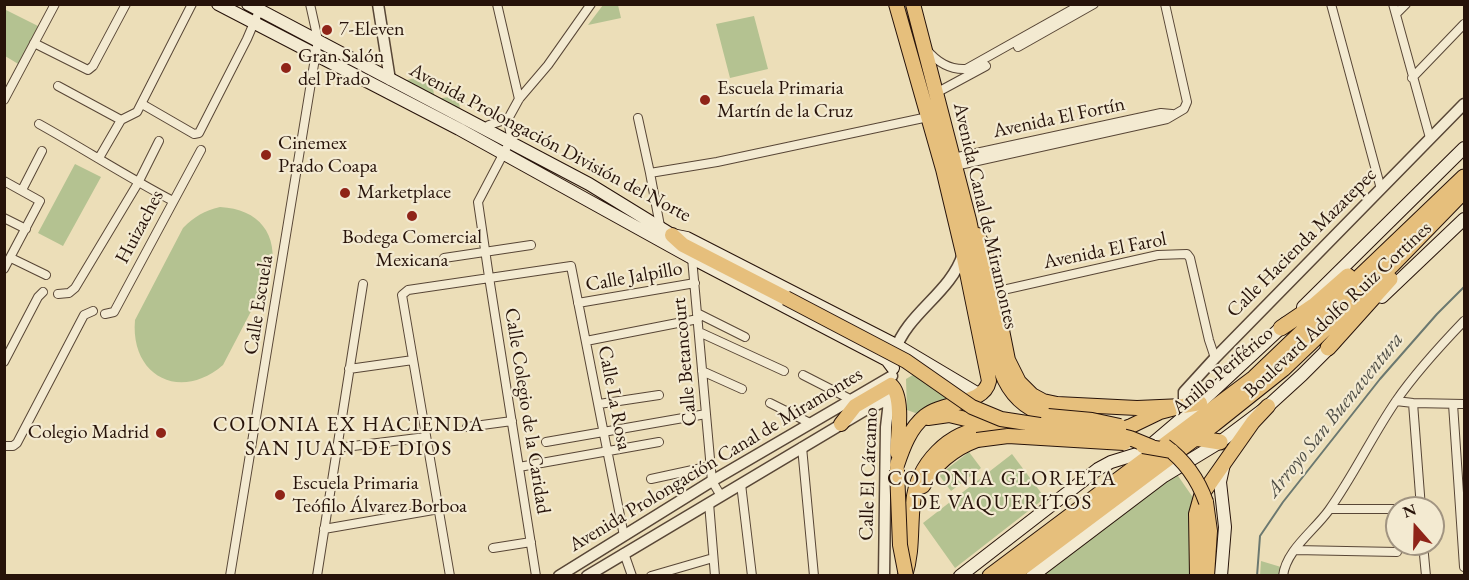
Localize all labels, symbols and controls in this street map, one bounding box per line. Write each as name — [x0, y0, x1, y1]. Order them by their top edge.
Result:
place label: 7-Eleven — [339, 18, 405, 42]
marker: 7-Eleven — [320, 23, 334, 37]
place label: Gran Salón del Prado — [298, 45, 384, 92]
street label: Avenida Prolongación División del Norte — [405, 58, 695, 228]
marker: Gran Salón del Prado — [279, 61, 293, 75]
place label: Escuela Primaria Martín de la Cruz — [717, 77, 853, 124]
street label: Avenida El Fortín — [991, 92, 1127, 144]
marker: Escuela Primaria Martín de la Cruz — [698, 93, 712, 107]
street label: Avenida Canal de Miramontes — [947, 100, 1023, 332]
place label: Cinemex Prado Coapa — [278, 132, 377, 179]
marker: Cinemex Prado Coapa — [259, 148, 273, 162]
street label: Calle Hacienda Mazatepec — [1222, 163, 1382, 323]
place label: Marketplace — [357, 181, 451, 205]
street label: Huizaches — [111, 186, 169, 268]
marker: Marketplace — [338, 186, 352, 200]
marker: Bodega Comercial Mexicana — [405, 209, 419, 223]
street label: Boulevard Adolfo Ruiz Cortines — [1239, 217, 1437, 403]
place label: Bodega Comercial Mexicana — [342, 226, 482, 273]
street label: Avenida El Farol — [1041, 227, 1169, 275]
street label: Calle Escuela — [239, 253, 279, 357]
street label: Calle Jalpillo — [584, 257, 684, 297]
street label: Calle Betancourt — [667, 297, 703, 427]
street label: Calle Colegio de la Caridad — [499, 306, 555, 516]
street label: Anillo Periférico — [1167, 322, 1279, 420]
water label: Arroyo San Buenaventura — [1261, 328, 1409, 502]
street label: Calle La Rosa — [592, 344, 636, 452]
street label: Avenida Prolongación Canal de Miramontes — [565, 363, 867, 557]
street label: Calle El Cárcamo — [855, 407, 883, 541]
district label: COLONIA EX HACIENDA SAN JUAN DE DIOS — [213, 412, 485, 462]
place label: Colegio Madrid — [28, 421, 149, 445]
marker: Colegio Madrid — [154, 426, 168, 440]
district label: COLONIA GLORIETA DE VAQUERITOS — [887, 466, 1117, 516]
place label: Escuela Primaria Teófilo Álvarez Borboa — [292, 472, 467, 519]
marker: Escuela Primaria Teófilo Álvarez Borboa — [273, 488, 287, 502]
north arrow — [1385, 496, 1445, 556]
text: N — [1400, 498, 1419, 523]

